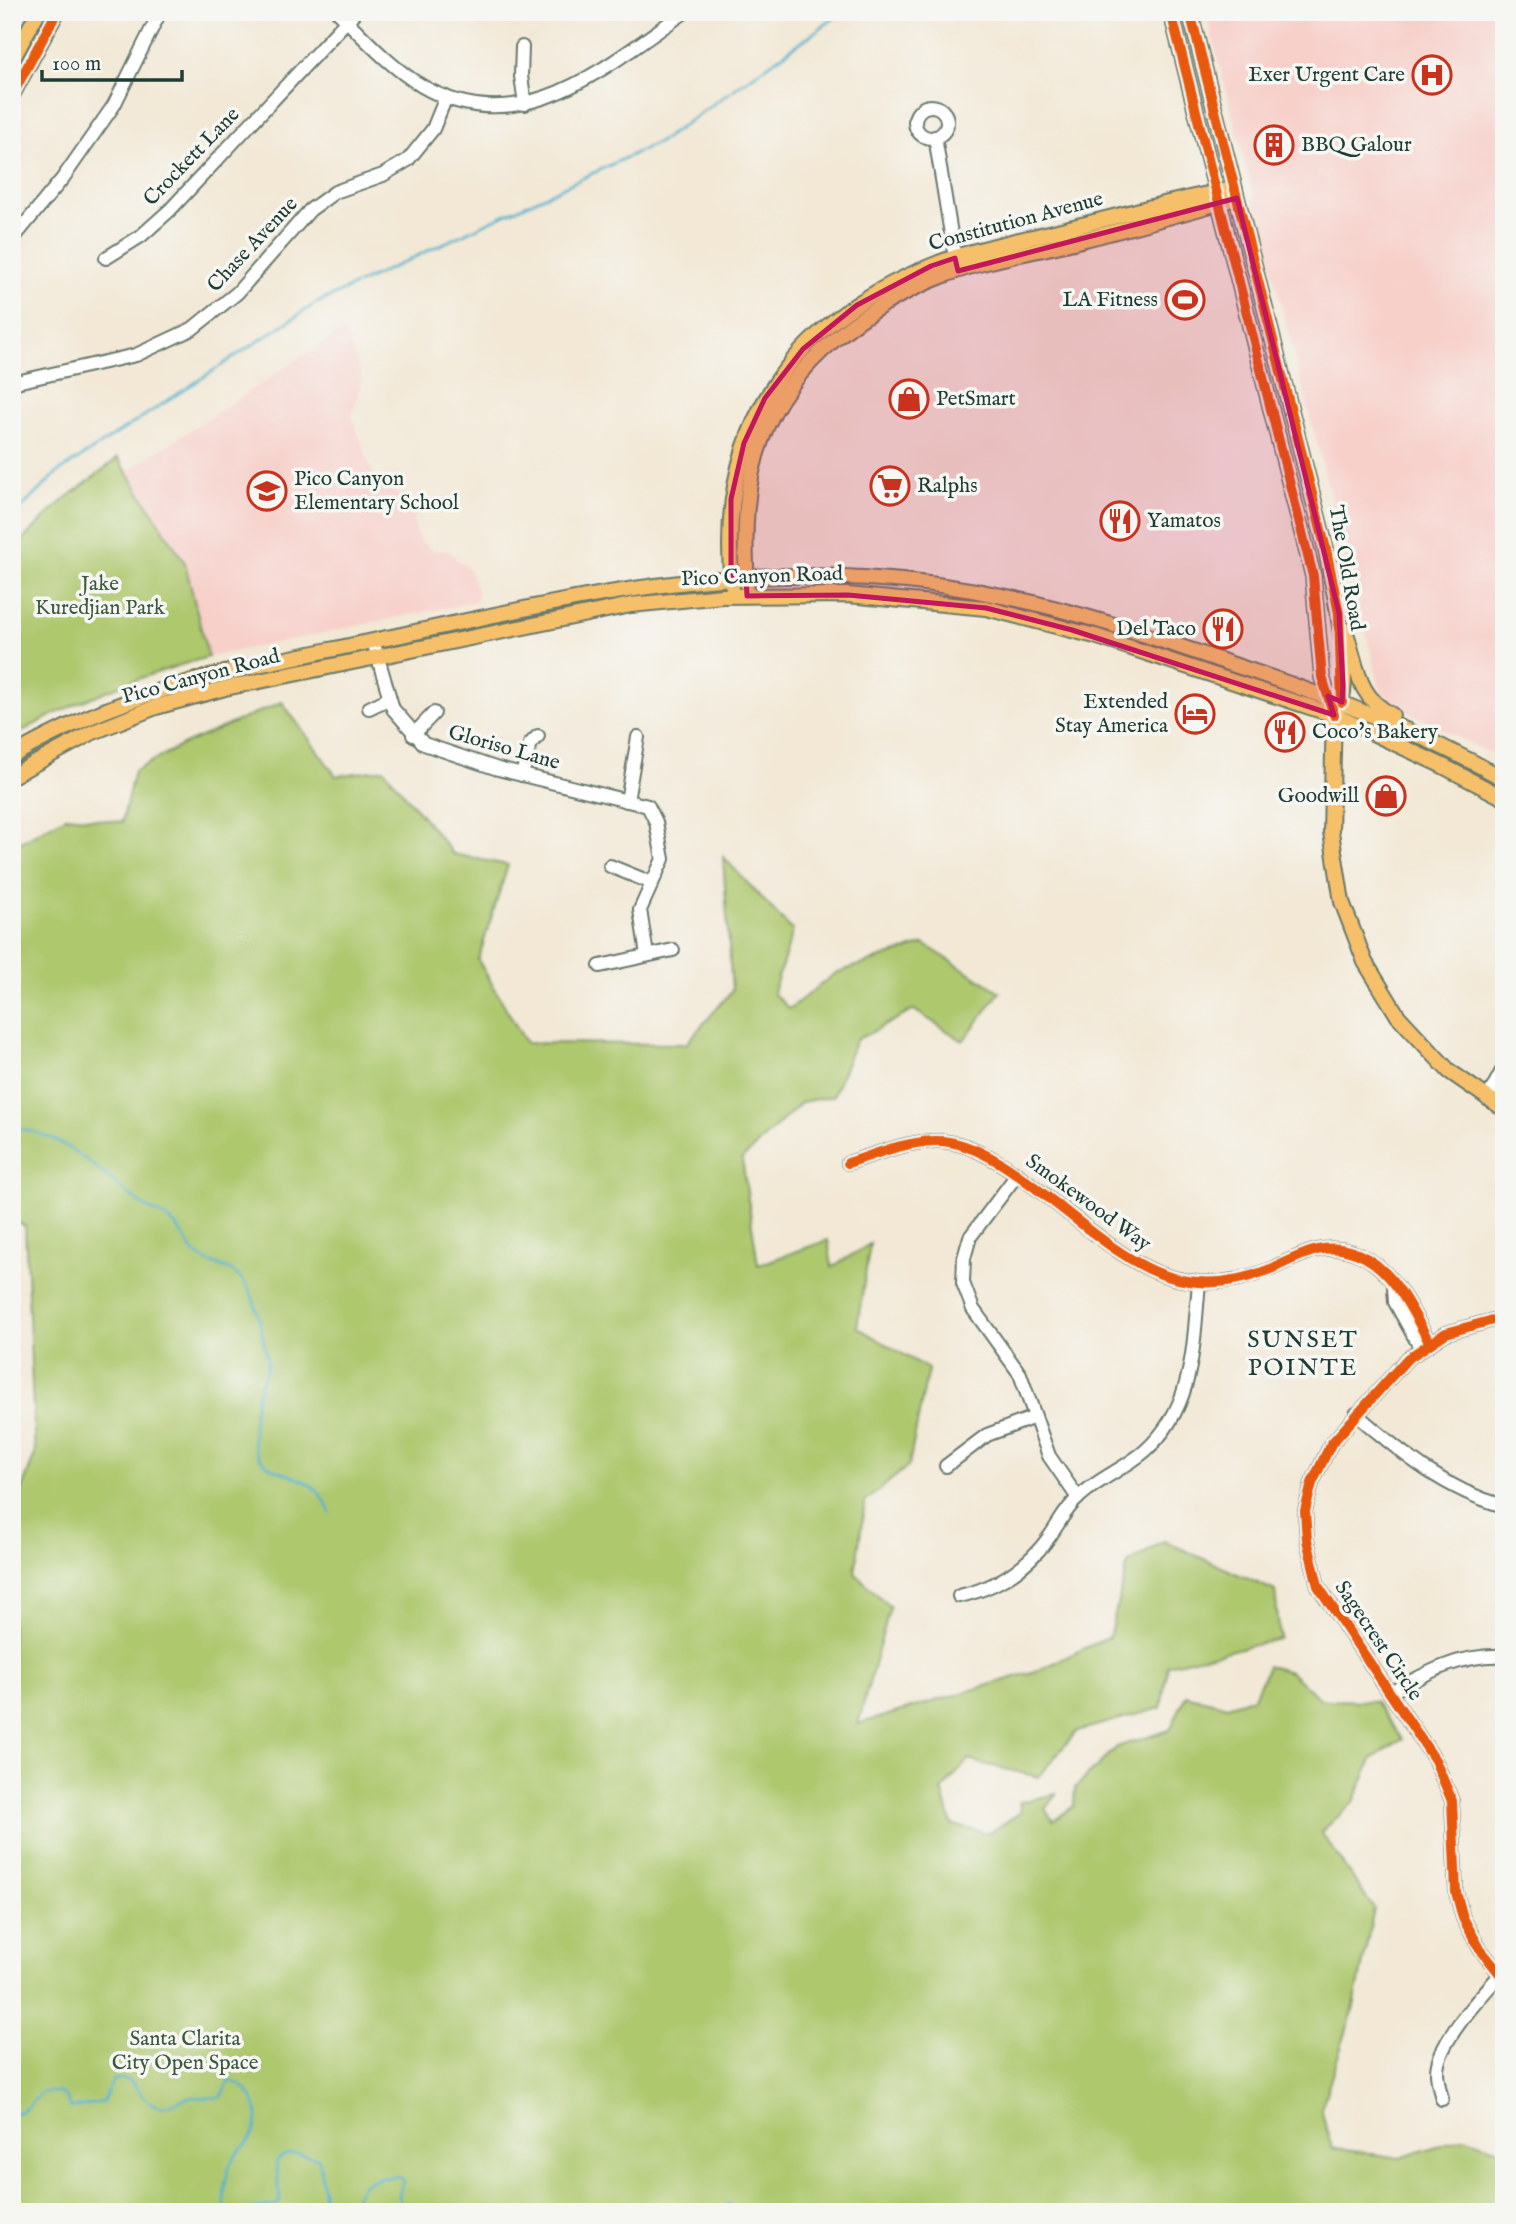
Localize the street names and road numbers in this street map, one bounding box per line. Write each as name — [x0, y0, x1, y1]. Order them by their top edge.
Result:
street label: Crockett Lane — [138, 101, 246, 212]
street label: Constitution Avenue — [926, 186, 1107, 258]
street label: Chase Avenue — [202, 191, 304, 298]
street label: The Old Road — [1322, 503, 1370, 634]
street label: Pico Canyon Road — [681, 561, 844, 593]
street label: Pico Canyon Road — [119, 643, 284, 711]
street label: Gloriso Lane — [445, 719, 563, 777]
street label: Smokewood Way — [1020, 1148, 1157, 1258]
street label: Sagecrest Circle — [1328, 1576, 1428, 1706]

